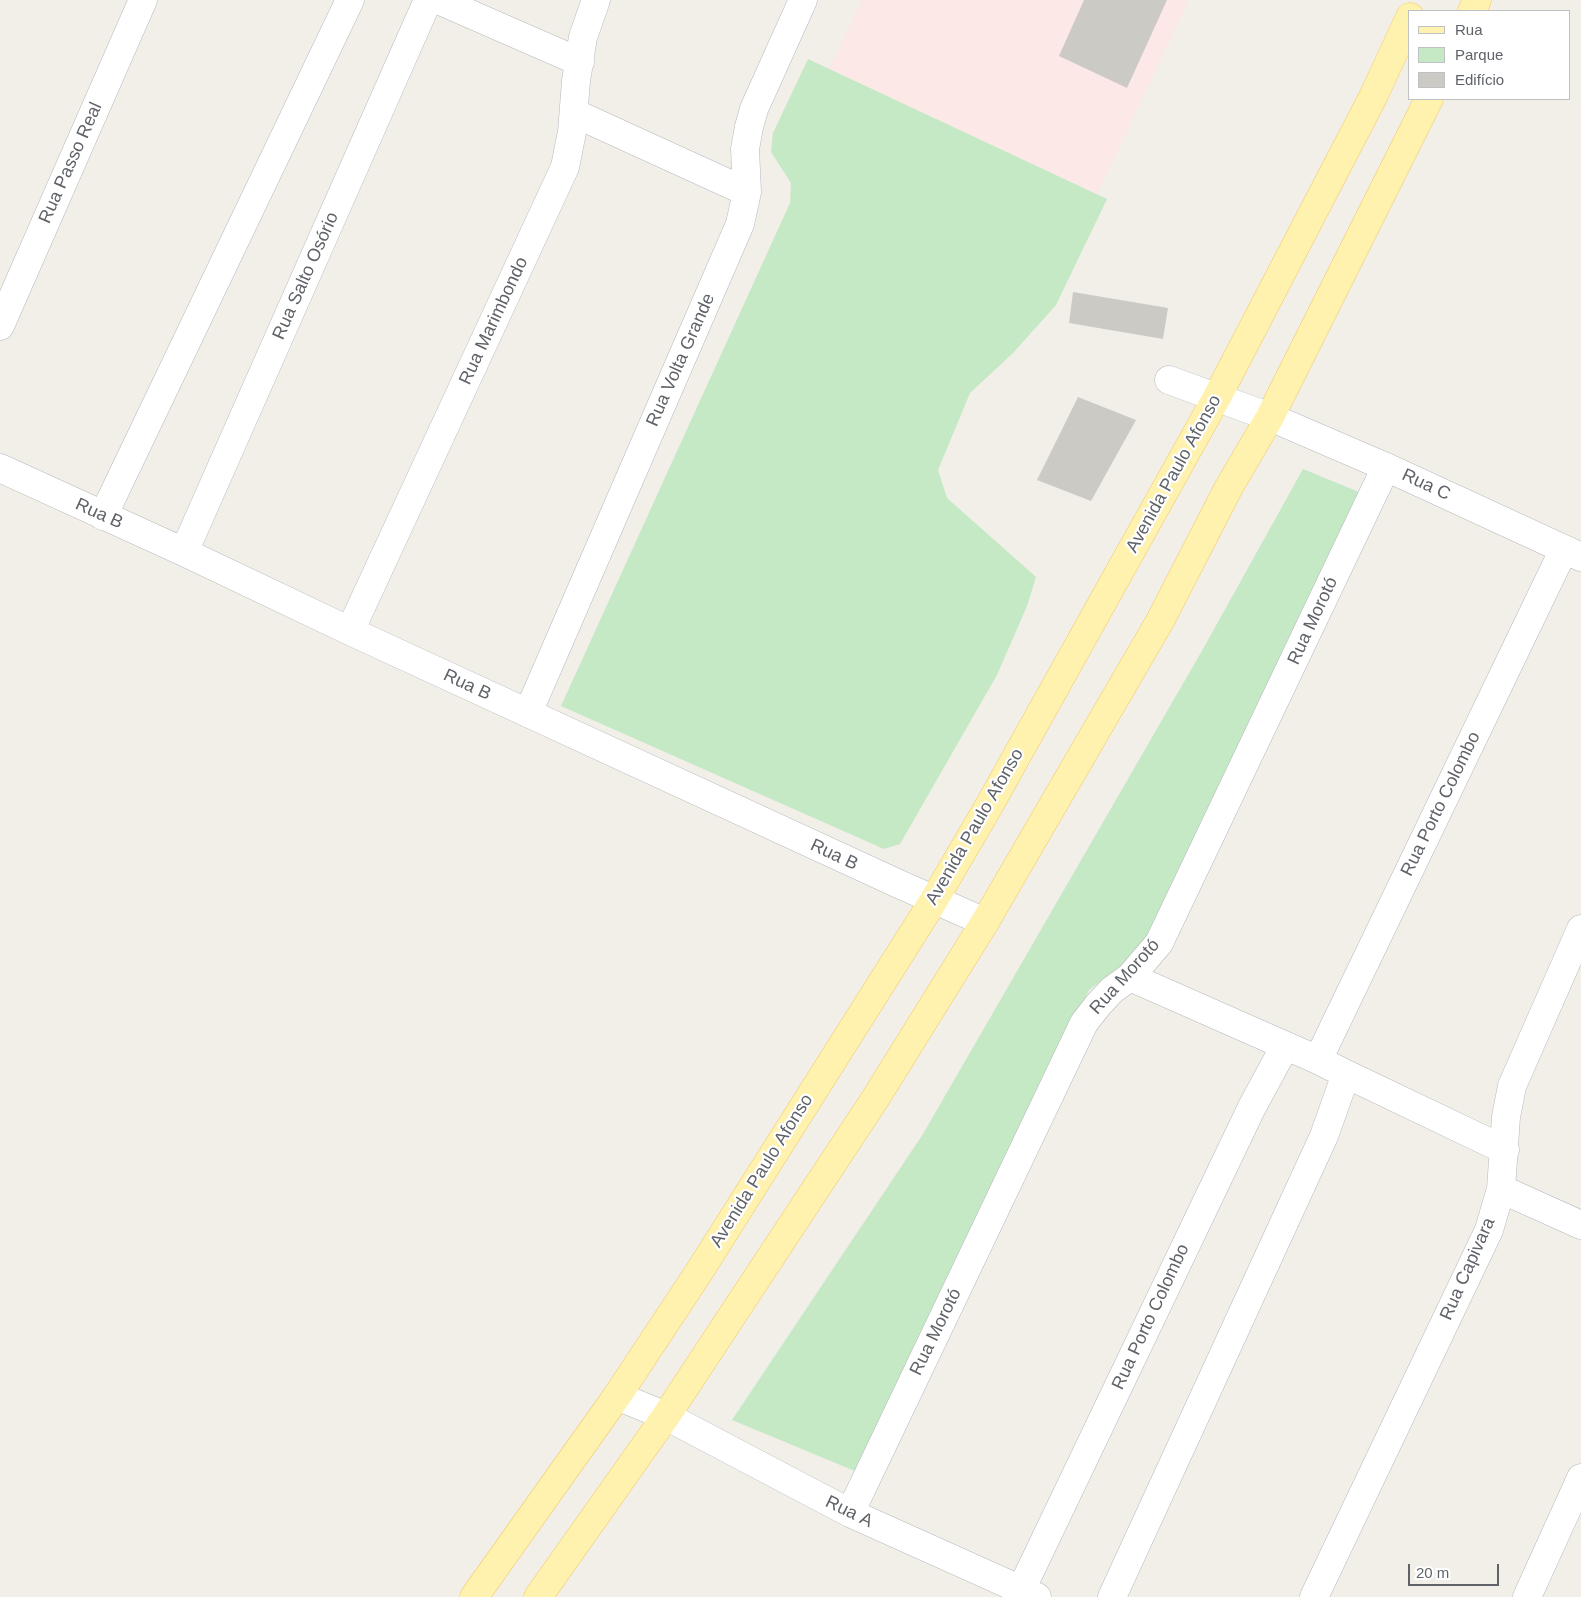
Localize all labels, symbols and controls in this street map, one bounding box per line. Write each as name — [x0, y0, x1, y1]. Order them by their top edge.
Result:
legend — [1408, 10, 1571, 100]
text: Rua — [1455, 21, 1483, 38]
text: Parque — [1455, 46, 1503, 63]
text: Edifício — [1455, 71, 1504, 88]
street label: Rua Passo Real — [35, 99, 107, 227]
street label: Rua Salto Osório — [268, 209, 344, 343]
street label: Rua Marimbondo — [455, 254, 533, 388]
street label: Rua Volta Grande — [642, 290, 720, 430]
street label: Avenida Paulo Afonso — [1122, 391, 1226, 557]
street label: Rua C — [1398, 464, 1454, 506]
street label: Rua B — [72, 494, 126, 534]
street label: Rua Morotó — [1283, 574, 1343, 668]
street label: Rua B — [440, 665, 494, 705]
street label: Rua Porto Colombo — [1397, 728, 1485, 880]
street label: Avenida Paulo Afonso — [921, 745, 1029, 909]
street label: Rua B — [807, 835, 861, 875]
street label: Rua Morotó — [1086, 935, 1164, 1019]
street label: Avenida Paulo Afonso — [706, 1090, 818, 1252]
street label: Rua Capivara — [1436, 1214, 1500, 1324]
street label: Rua Porto Colombo — [1108, 1241, 1194, 1393]
street label: Rua Morotó — [906, 1285, 966, 1379]
street label: Rua A — [822, 1491, 876, 1533]
scale bar — [1411, 1554, 1502, 1586]
text: 20 m — [1416, 1564, 1449, 1581]

